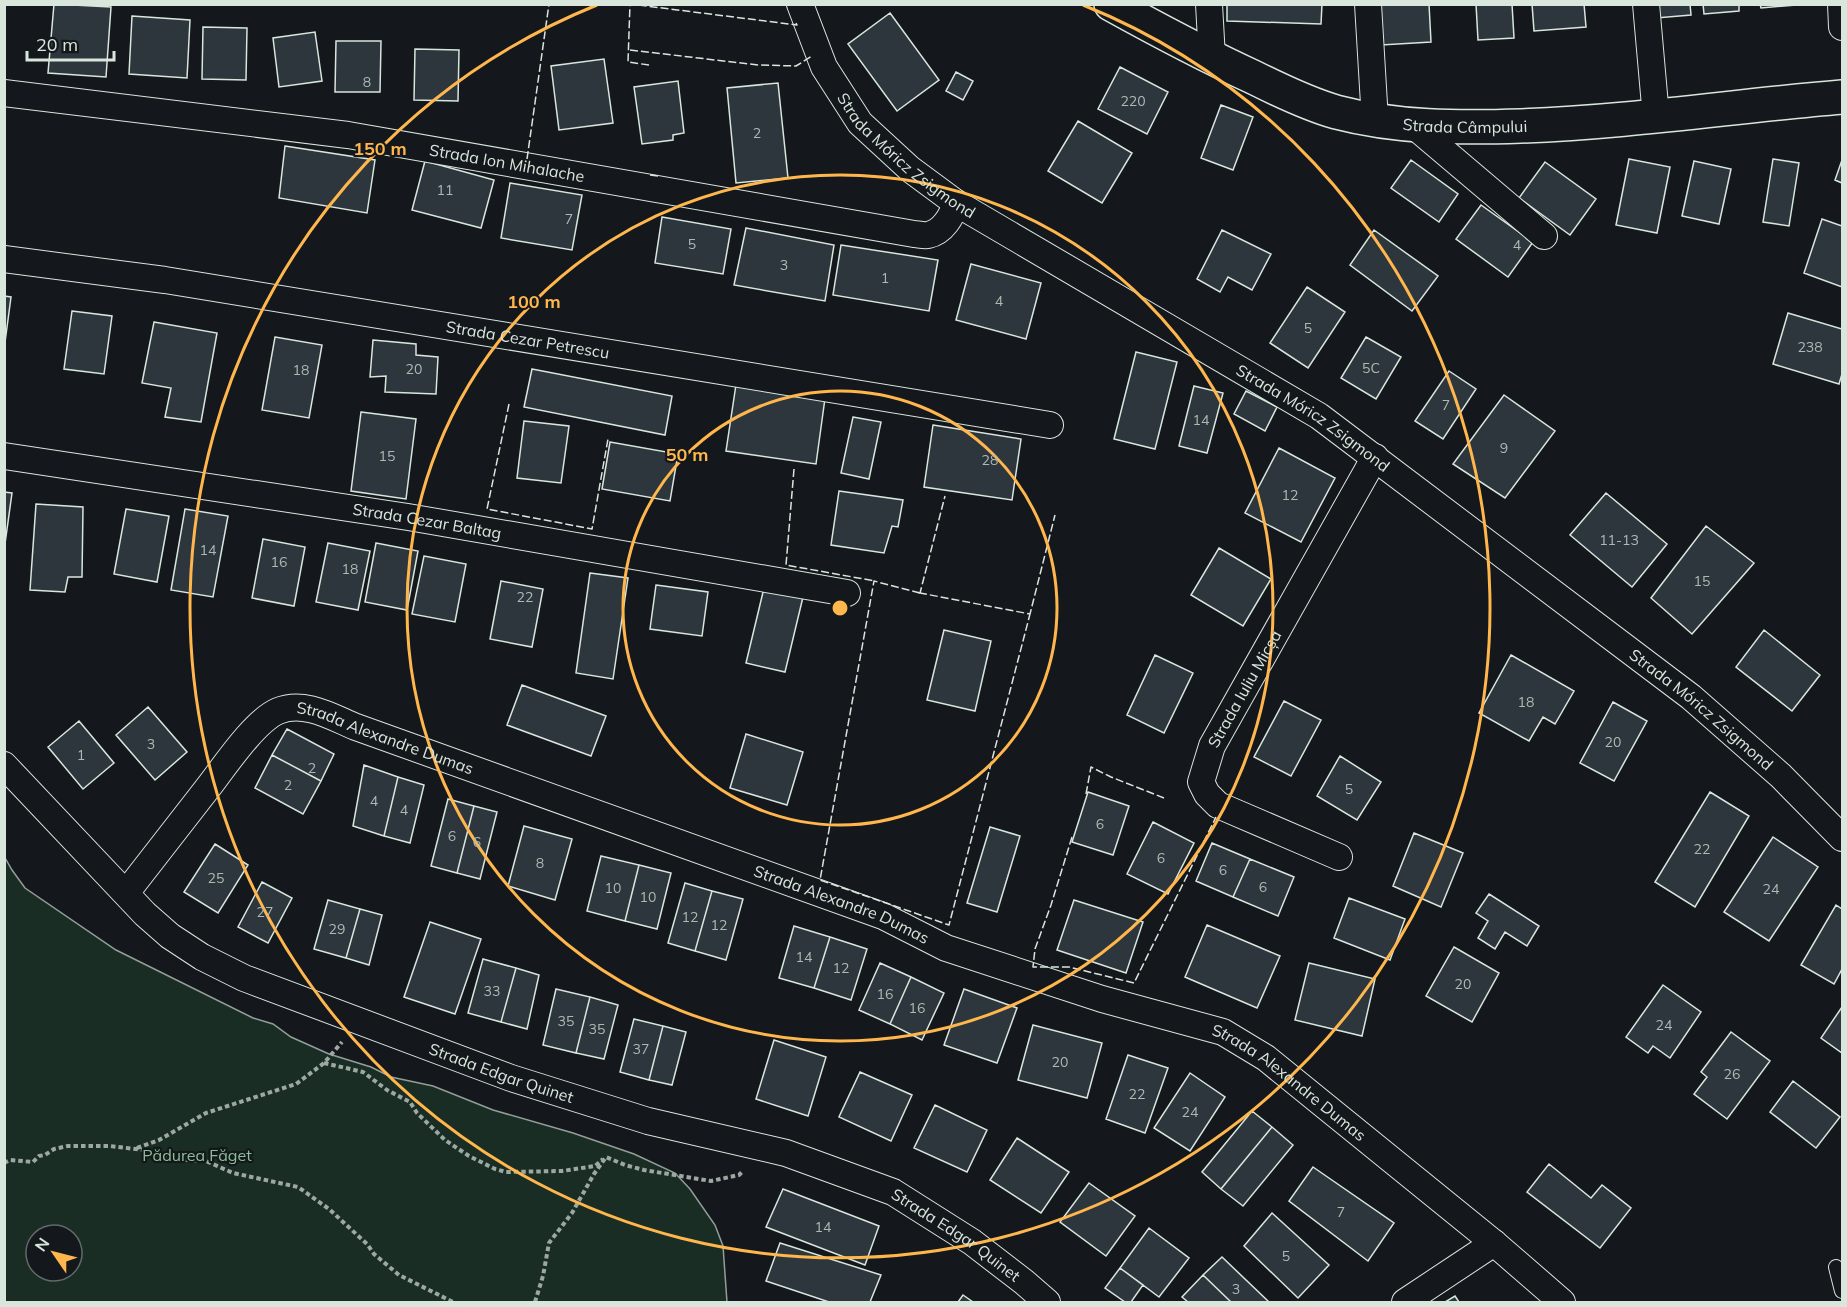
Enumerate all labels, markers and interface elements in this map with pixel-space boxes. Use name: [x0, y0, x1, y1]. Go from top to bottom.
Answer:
scale bar: [27, 24, 114, 62]
text: 20 m: [36, 33, 78, 56]
house number: 8: [363, 73, 371, 91]
street label: Strada Móricz Zsigmond: [833, 89, 979, 222]
house number: 220: [1120, 92, 1146, 110]
street label: Strada Câmpului: [1402, 114, 1528, 137]
house number: 2: [753, 124, 761, 142]
text: 150 m: [353, 137, 407, 160]
street label: Strada Ion Mihalache: [428, 139, 586, 186]
house number: 11: [437, 181, 453, 199]
house number: 7: [565, 210, 573, 228]
house number: 5: [688, 235, 696, 253]
house number: 4: [1513, 236, 1522, 254]
house number: 3: [780, 256, 788, 274]
house number: 1: [881, 269, 889, 287]
text: 100 m: [507, 290, 561, 313]
house number: 4: [995, 292, 1004, 310]
street label: Strada Cezar Petrescu: [445, 316, 611, 363]
house number: 5: [1304, 319, 1312, 337]
house number: 238: [1797, 338, 1823, 356]
house number: 5C: [1362, 359, 1380, 377]
house number: 20: [406, 360, 422, 378]
street label: Strada Móricz Zsigmond: [1233, 360, 1394, 476]
house number: 18: [293, 361, 309, 379]
house number: 7: [1442, 396, 1450, 414]
house number: 14: [1193, 411, 1210, 429]
house number: 9: [1500, 439, 1508, 457]
text: 50 m: [666, 443, 708, 466]
house number: 15: [379, 447, 395, 465]
house number: 28: [982, 451, 998, 469]
house number: 12: [1282, 486, 1298, 504]
street label: Strada Cezar Baltag: [351, 499, 503, 543]
house number: 11-13: [1599, 531, 1639, 549]
house number: 14: [200, 541, 217, 559]
house number: 16: [271, 553, 287, 571]
house number: 18: [342, 560, 358, 578]
house number: 15: [1694, 572, 1710, 590]
house number: 22: [517, 588, 533, 606]
centre of rings: [830, 598, 850, 618]
street label: Strada Iuliu Micșa: [1203, 626, 1285, 751]
street label: Strada Móricz Zsigmond: [1626, 644, 1777, 774]
house number: 18: [1518, 693, 1534, 711]
street label: Strada Alexandre Dumas: [296, 697, 477, 778]
house number: 20: [1605, 733, 1621, 751]
house number: 3: [147, 735, 155, 753]
house number: 1: [77, 746, 85, 764]
house number: 2: [308, 759, 316, 777]
house number: 2: [284, 776, 292, 794]
house number: 5: [1345, 780, 1353, 798]
house number: 4: [370, 792, 379, 810]
house number: 4: [400, 801, 409, 819]
house number: 6: [1096, 815, 1104, 833]
house number: 6: [448, 827, 456, 845]
house number: 6: [473, 833, 481, 851]
house number: 22: [1694, 840, 1710, 858]
house number: 6: [1157, 849, 1165, 867]
house number: 8: [536, 854, 544, 872]
street label: Strada Alexandre Dumas: [751, 861, 933, 948]
house number: 6: [1219, 861, 1227, 879]
house number: 25: [208, 869, 224, 887]
house number: 6: [1259, 878, 1267, 896]
house number: 10: [605, 879, 621, 897]
house number: 24: [1763, 880, 1780, 898]
house number: 10: [640, 888, 656, 906]
house number: 27: [257, 903, 273, 921]
house number: 12: [682, 908, 698, 926]
house number: 12: [711, 916, 727, 934]
house number: 29: [329, 920, 345, 938]
house number: 14: [796, 948, 813, 966]
house number: 12: [833, 959, 849, 977]
house number: 20: [1455, 975, 1471, 993]
house number: 33: [484, 982, 500, 1000]
house number: 16: [877, 985, 893, 1003]
house number: 16: [909, 999, 925, 1017]
house number: 35: [558, 1012, 574, 1030]
house number: 24: [1656, 1016, 1673, 1034]
house number: 35: [589, 1020, 605, 1038]
street label: Strada Alexandre Dumas: [1210, 1020, 1370, 1145]
street label: Strada Edgar Quinet: [426, 1038, 576, 1107]
house number: 37: [633, 1040, 649, 1058]
house number: 20: [1052, 1053, 1068, 1071]
house number: 26: [1724, 1065, 1740, 1083]
house number: 22: [1129, 1085, 1145, 1103]
house number: 24: [1182, 1103, 1199, 1121]
park label: Pădurea Făget: [142, 1145, 252, 1165]
street label: Strada Edgar Quinet: [888, 1184, 1025, 1286]
house number: 7: [1337, 1203, 1345, 1221]
house number: 14: [815, 1218, 832, 1236]
north arrow: [24, 1223, 84, 1283]
text: N: [30, 1234, 53, 1255]
house number: 5: [1282, 1247, 1290, 1265]
house number: 3: [1232, 1280, 1240, 1298]

